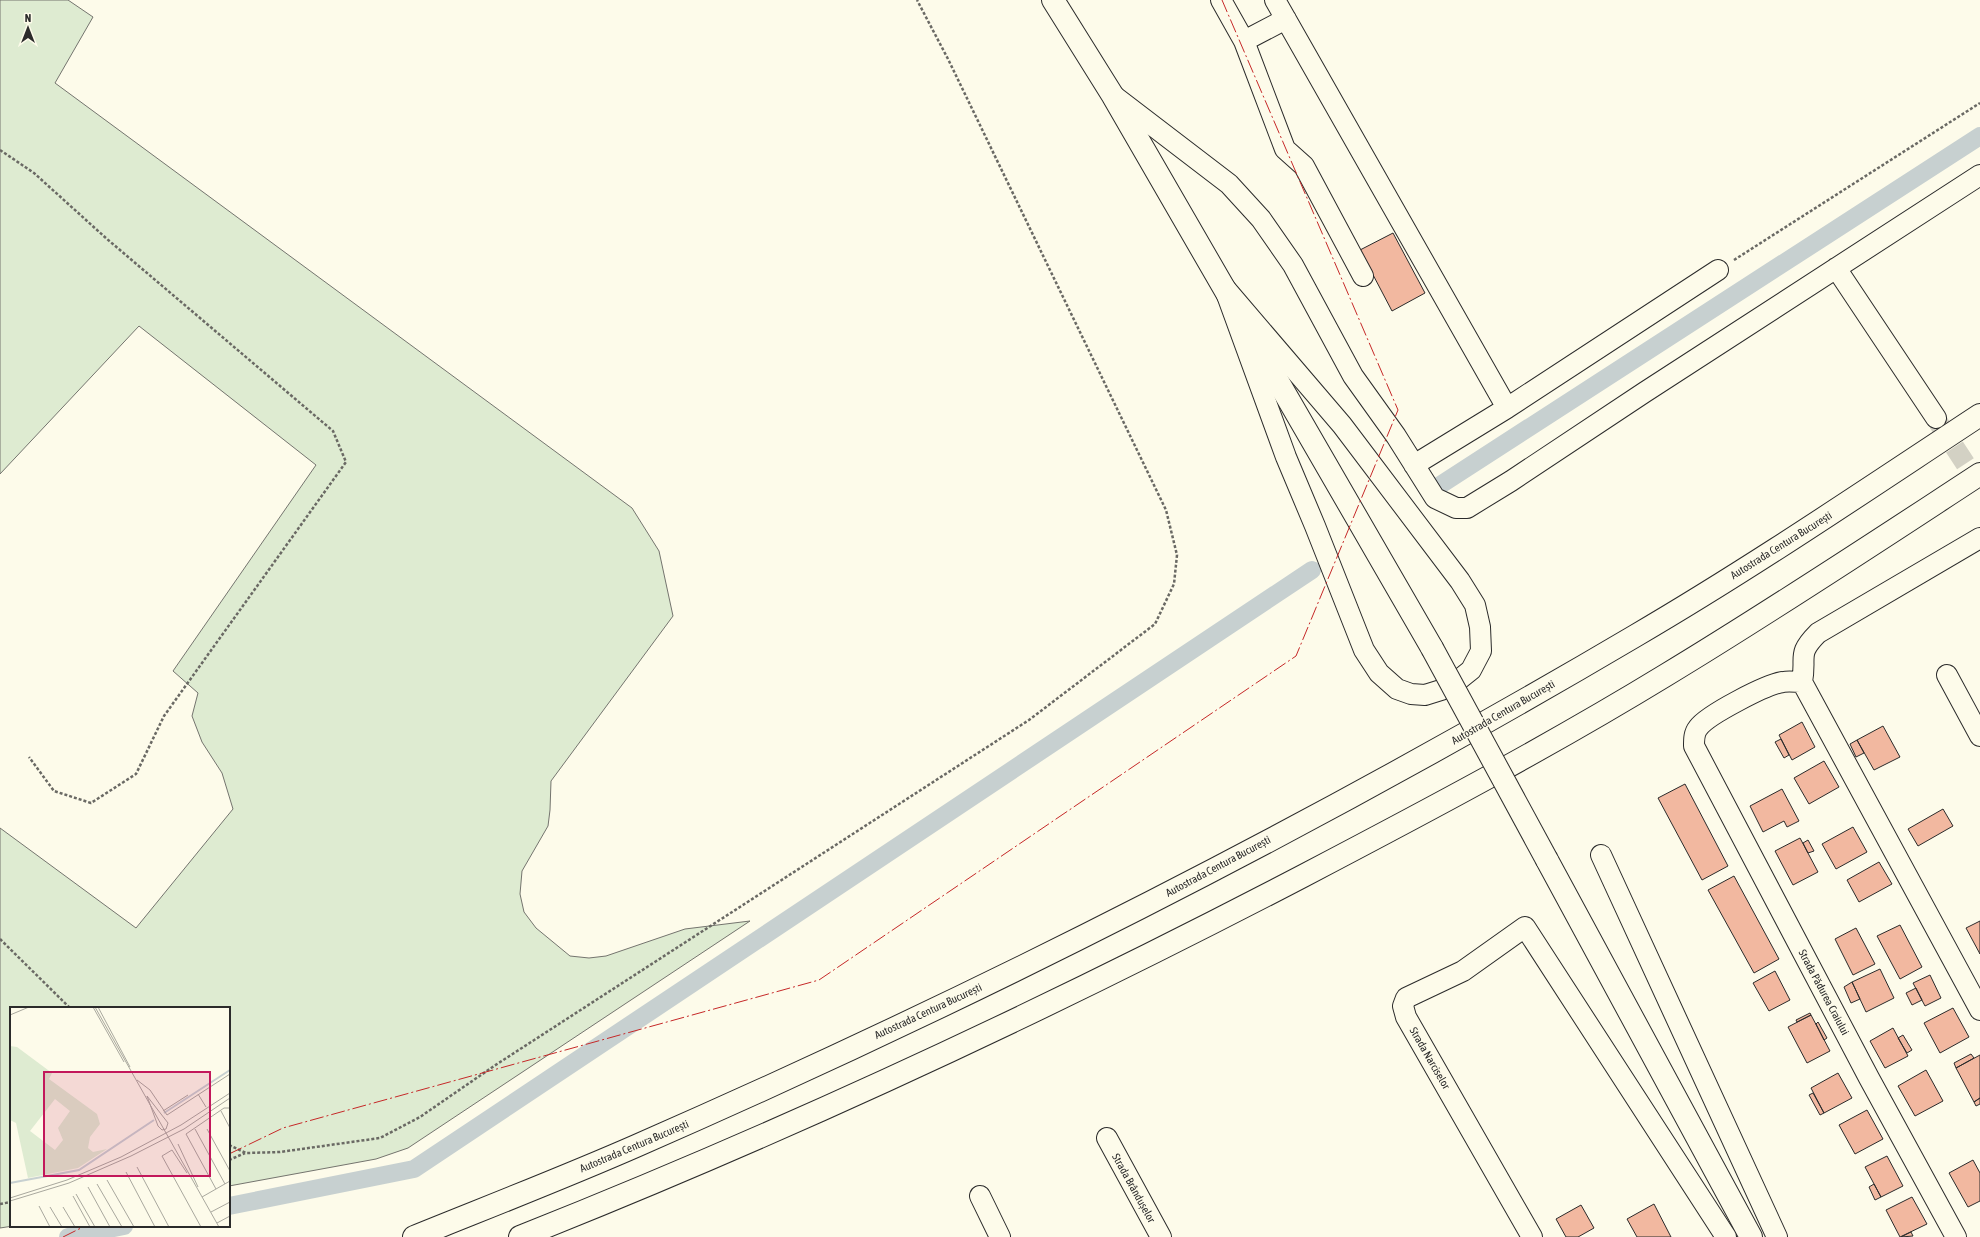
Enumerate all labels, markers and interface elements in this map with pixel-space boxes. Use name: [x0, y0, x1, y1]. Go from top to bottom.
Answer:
north arrow: [8, 8, 48, 48]
text: N: [25, 12, 31, 24]
street label: Autostrada Centura București: [1728, 509, 1834, 581]
street label: Autostrada Centura București: [1449, 678, 1557, 746]
street label: Autostrada Centura București: [1163, 833, 1273, 899]
street label: Strada Pădurea Craiului: [1796, 947, 1852, 1037]
street label: Autostrada Centura București: [872, 981, 984, 1041]
inset map: [10, 1007, 230, 1227]
street label: Strada Narciselor: [1407, 1025, 1453, 1092]
street label: Autostrada Centura București: [578, 1118, 690, 1174]
street label: Strada Brândușelor: [1110, 1151, 1158, 1225]

